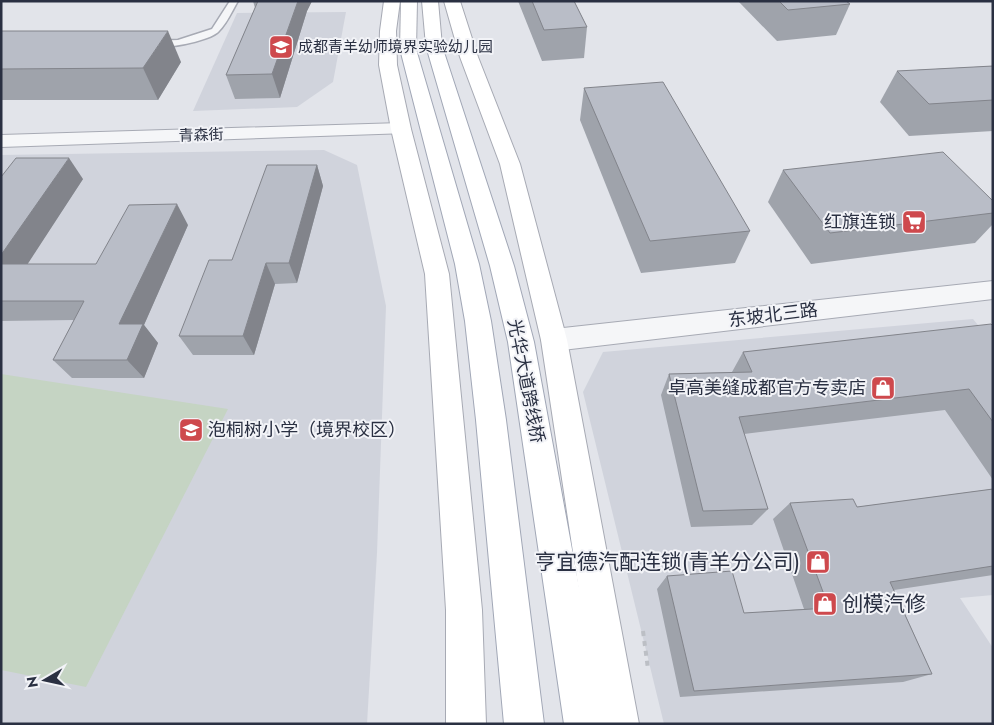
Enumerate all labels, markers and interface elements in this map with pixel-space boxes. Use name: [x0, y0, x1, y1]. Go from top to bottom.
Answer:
school or university icon: 成都青羊幼师境界实验幼儿园: [268, 34, 294, 60]
place label: 成都青羊幼师境界实验幼儿园: [298, 36, 493, 58]
street label: 青森街: [178, 123, 224, 147]
place label: 红旗连锁: [824, 209, 896, 235]
supermarket icon: 红旗连锁: [901, 209, 927, 235]
street label: 东坡北三路: [727, 297, 819, 333]
street label: 光华大道跨线桥: [501, 317, 551, 445]
place label: 卓高美缝成都官方专卖店: [668, 375, 866, 401]
shop icon: 卓高美缝成都官方专卖店: [870, 375, 896, 401]
school or university icon: 泡桐树小学（境界校区）: [178, 417, 204, 443]
place label: 泡桐树小学（境界校区）: [208, 417, 406, 443]
place label: 亨宜德汽配连锁(青羊分公司): [535, 547, 800, 577]
shop icon: 亨宜德汽配连锁(青羊分公司): [805, 549, 831, 575]
place label: 创模汽修: [842, 589, 926, 619]
shop icon: 创模汽修: [812, 591, 838, 617]
north arrow: [20, 655, 70, 705]
text: N: [21, 675, 43, 689]

